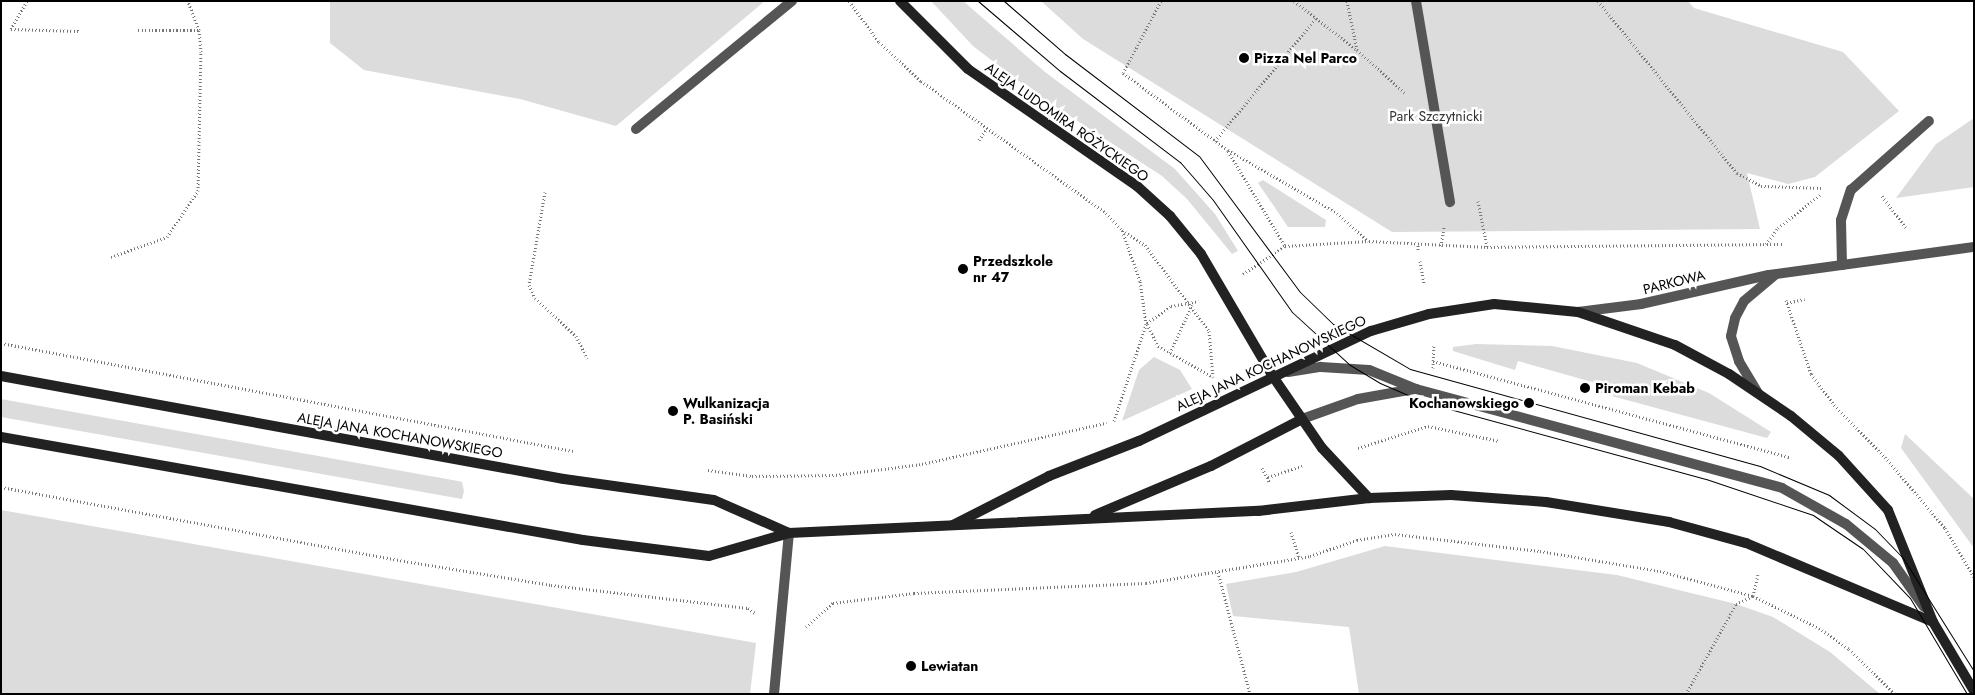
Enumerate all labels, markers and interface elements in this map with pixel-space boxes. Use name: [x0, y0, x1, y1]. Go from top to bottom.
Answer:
place label: Pizza Nel Parco: [1254, 50, 1357, 66]
marker: Pizza Nel Parco: [1238, 52, 1250, 64]
street label: ALEJA LUDOMIRA RÓŻYCKIEGO: [982, 59, 1152, 185]
park label: Park Szczytnicki: [1389, 108, 1483, 124]
place label: Przedszkole nr 47: [973, 253, 1053, 286]
marker: Przedszkole nr 47: [957, 263, 969, 275]
street label: PARKOWA: [1641, 266, 1707, 298]
street label: ALEJA JANA KOCHANOWSKIEGO: [1173, 311, 1369, 415]
place label: Piroman Kebab: [1595, 380, 1695, 396]
marker: Piroman Kebab: [1579, 382, 1591, 394]
place label: Wulkanizacja P. Basiński: [683, 395, 769, 428]
place label: Kochanowskiego: [1409, 395, 1519, 411]
marker: Kochanowskiego: [1523, 397, 1535, 409]
marker: Wulkanizacja P. Basiński: [667, 405, 679, 417]
street label: ALEJA JANA KOCHANOWSKIEGO: [296, 409, 504, 461]
place label: Lewiatan: [921, 658, 978, 674]
marker: Lewiatan: [905, 660, 917, 672]

